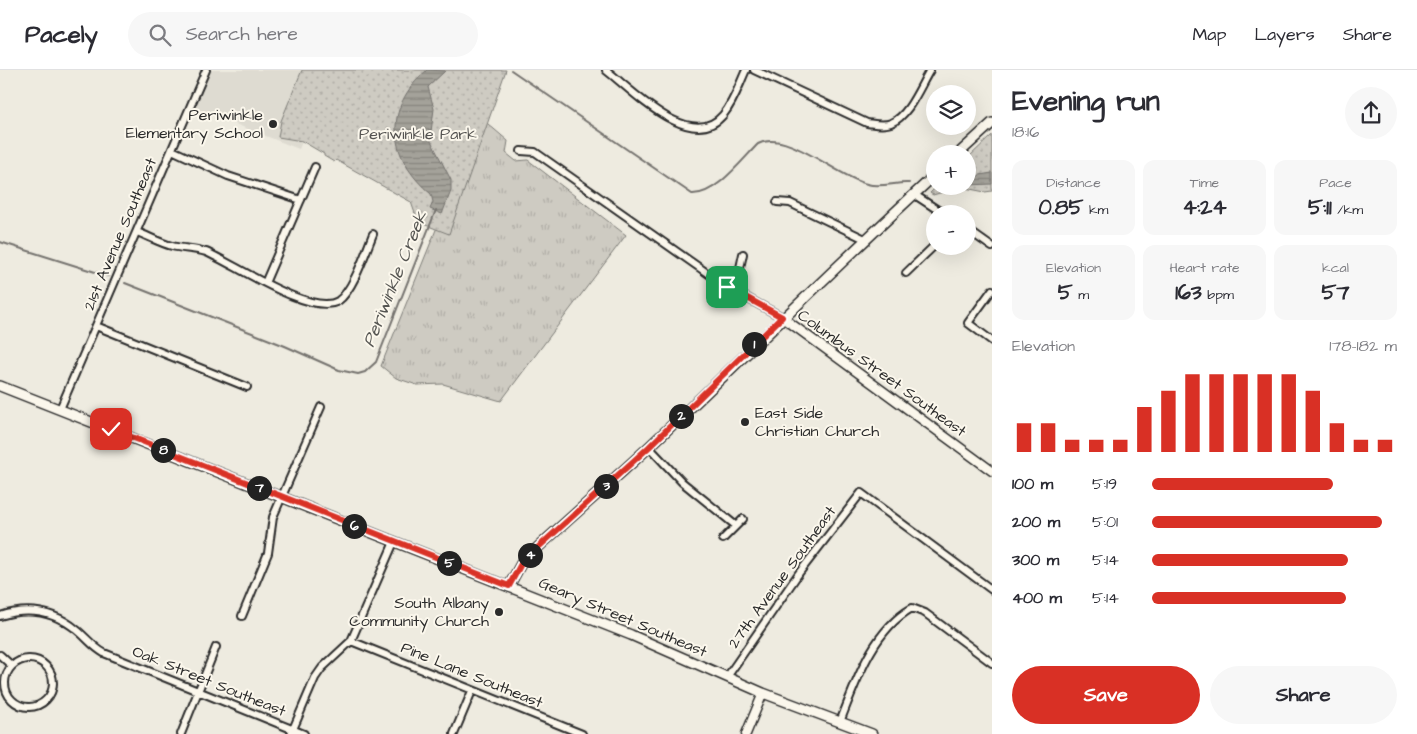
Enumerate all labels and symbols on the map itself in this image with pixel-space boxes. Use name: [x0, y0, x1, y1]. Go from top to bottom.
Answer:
place label: Periwinkle Elementary School: [126, 104, 263, 145]
marker: Periwinkle Elementary School: [267, 118, 279, 130]
park label: Periwinkle Park: [359, 123, 477, 145]
street label: 21st Avenue Southeast: [78, 154, 162, 314]
water label: Periwinkle Creek: [356, 207, 434, 351]
pin: [706, 266, 748, 308]
street label: Columbus Street Southeast: [793, 304, 971, 442]
pin: 1: [742, 332, 766, 356]
place label: East Side Christian Church: [755, 402, 879, 442]
pin: 2: [668, 404, 694, 428]
pin: [90, 408, 132, 450]
marker: East Side Christian Church: [739, 416, 751, 428]
pin: 8: [150, 438, 176, 462]
pin: 3: [594, 474, 618, 498]
pin: 7: [246, 476, 272, 500]
street label: 27th Avenue Southeast: [723, 501, 842, 653]
pin: 6: [342, 514, 366, 538]
pin: 4: [518, 542, 542, 568]
pin: 5: [436, 550, 462, 576]
street label: Geary Street Southeast: [535, 572, 711, 664]
place label: South Albany Community Church: [349, 592, 489, 633]
marker: South Albany Community Church: [493, 606, 505, 618]
street label: Pine Lane Southeast: [398, 637, 547, 714]
street label: Oak Street Southeast: [129, 640, 290, 722]

